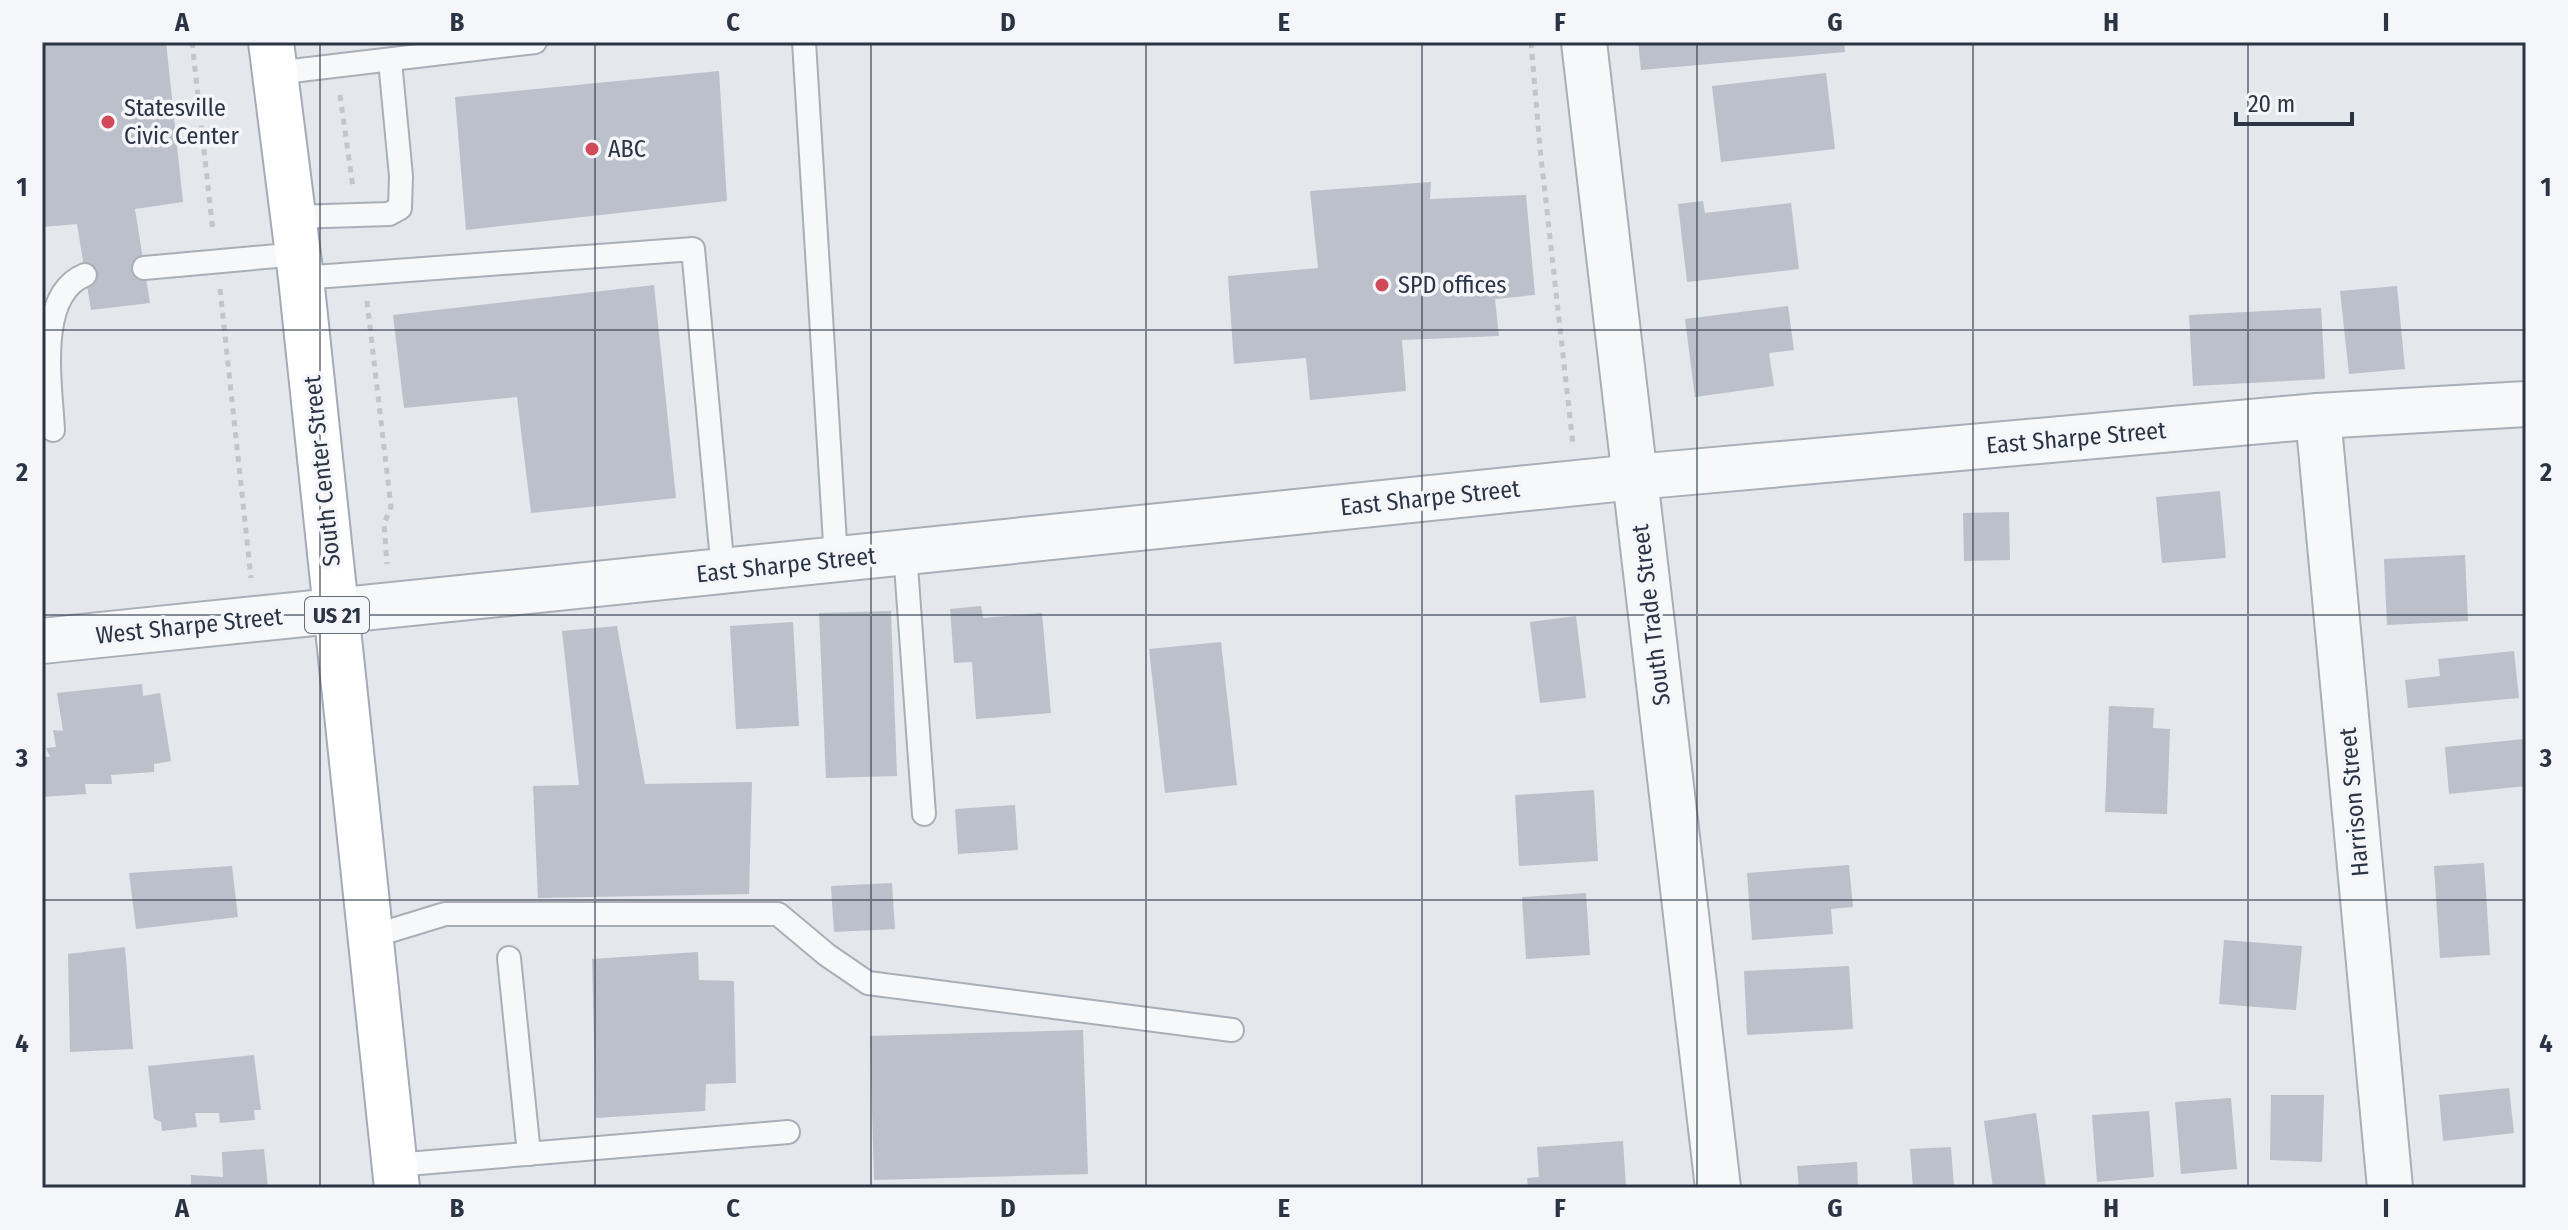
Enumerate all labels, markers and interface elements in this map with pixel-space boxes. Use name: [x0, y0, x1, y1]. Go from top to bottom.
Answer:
text: A: [174, 7, 190, 38]
text: B: [450, 7, 465, 38]
text: C: [726, 7, 740, 38]
text: D: [1000, 7, 1016, 38]
text: E: [1278, 7, 1290, 38]
text: F: [1554, 7, 1566, 38]
text: G: [1827, 7, 1843, 38]
text: H: [2103, 7, 2119, 38]
text: I: [2383, 7, 2390, 38]
scale bar: [2236, 76, 2352, 126]
text: 20 m: [2248, 90, 2295, 118]
place label: Statesville Civic Center: [124, 94, 239, 150]
marker: Statesville Civic Center: [99, 113, 117, 131]
place label: ABC: [608, 135, 646, 163]
marker: ABC: [583, 140, 601, 158]
text: 1: [17, 172, 28, 203]
text: 1: [2541, 172, 2552, 203]
place label: SPD offices: [1398, 271, 1506, 299]
marker: SPD offices: [1373, 276, 1391, 294]
street label: South Center Street: [298, 374, 346, 568]
street label: East Sharpe Street: [1985, 416, 2167, 460]
text: 2: [15, 457, 28, 488]
text: 2: [2539, 457, 2552, 488]
street label: East Sharpe Street: [1339, 475, 1521, 521]
street label: South Trade Street: [1626, 523, 1676, 707]
street label: East Sharpe Street: [695, 542, 877, 588]
road number: US 21: [305, 597, 369, 633]
street label: West Sharpe Street: [94, 602, 284, 650]
street label: Harrison Street: [2334, 726, 2374, 878]
text: 3: [15, 743, 28, 774]
text: 3: [2539, 743, 2552, 774]
text: 4: [15, 1028, 29, 1059]
text: 4: [2539, 1028, 2553, 1059]
text: A: [174, 1193, 190, 1224]
text: B: [450, 1193, 465, 1224]
text: C: [726, 1193, 740, 1224]
text: D: [1000, 1193, 1016, 1224]
text: E: [1278, 1193, 1290, 1224]
text: F: [1554, 1193, 1566, 1224]
text: G: [1827, 1193, 1843, 1224]
text: H: [2103, 1193, 2119, 1224]
text: I: [2383, 1193, 2390, 1224]

